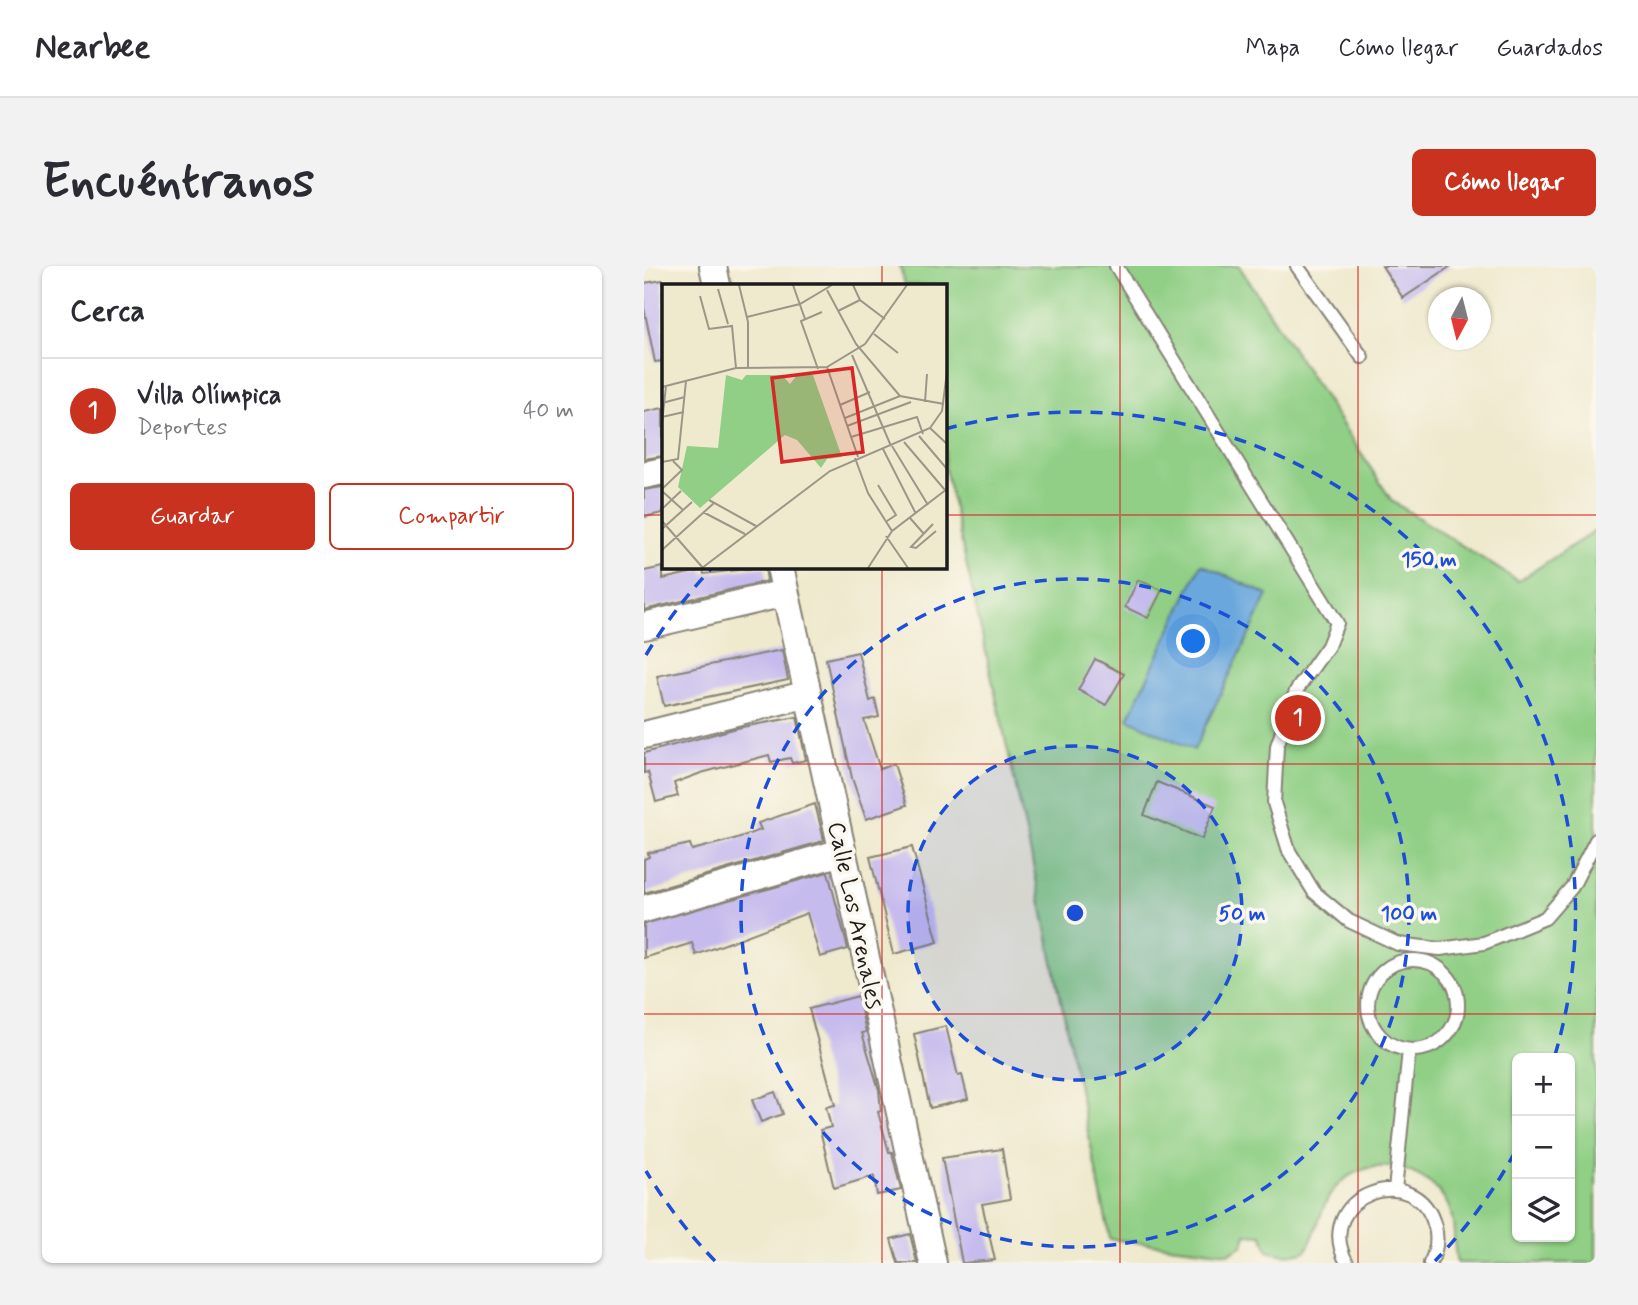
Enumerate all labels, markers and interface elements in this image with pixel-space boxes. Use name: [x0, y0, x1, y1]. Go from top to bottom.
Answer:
text: Nearbee: [35, 26, 150, 70]
text: Mapa: [1245, 33, 1300, 64]
text: Cómo llegar: [1338, 33, 1458, 64]
text: Guardados: [1496, 33, 1603, 64]
button: Cómo llegar: [1412, 149, 1596, 216]
text: Encuéntranos: [42, 150, 314, 215]
inset map: [662, 284, 947, 569]
north arrow: [1428, 287, 1491, 350]
text: Cerca: [70, 292, 145, 331]
text: Villa Olímpica: [137, 379, 281, 413]
text: 1: [88, 396, 98, 426]
text: 40 m: [523, 396, 574, 426]
text: Deportes: [137, 413, 227, 443]
button: Guardar: [70, 483, 315, 550]
button: Compartir: [329, 483, 574, 550]
text: 150 m: [1401, 546, 1457, 574]
your location: [1176, 624, 1210, 658]
pin: 1: [1275, 692, 1321, 744]
street label: Calle Los Arenales: [820, 819, 890, 1012]
text: 50 m: [1219, 900, 1266, 928]
text: 100 m: [1381, 900, 1437, 928]
centre of rings: [1063, 901, 1087, 925]
map controls: [1512, 1053, 1575, 1242]
button: +: [1512, 1053, 1575, 1116]
button: −: [1512, 1116, 1575, 1179]
button: layers: [1512, 1179, 1575, 1242]

